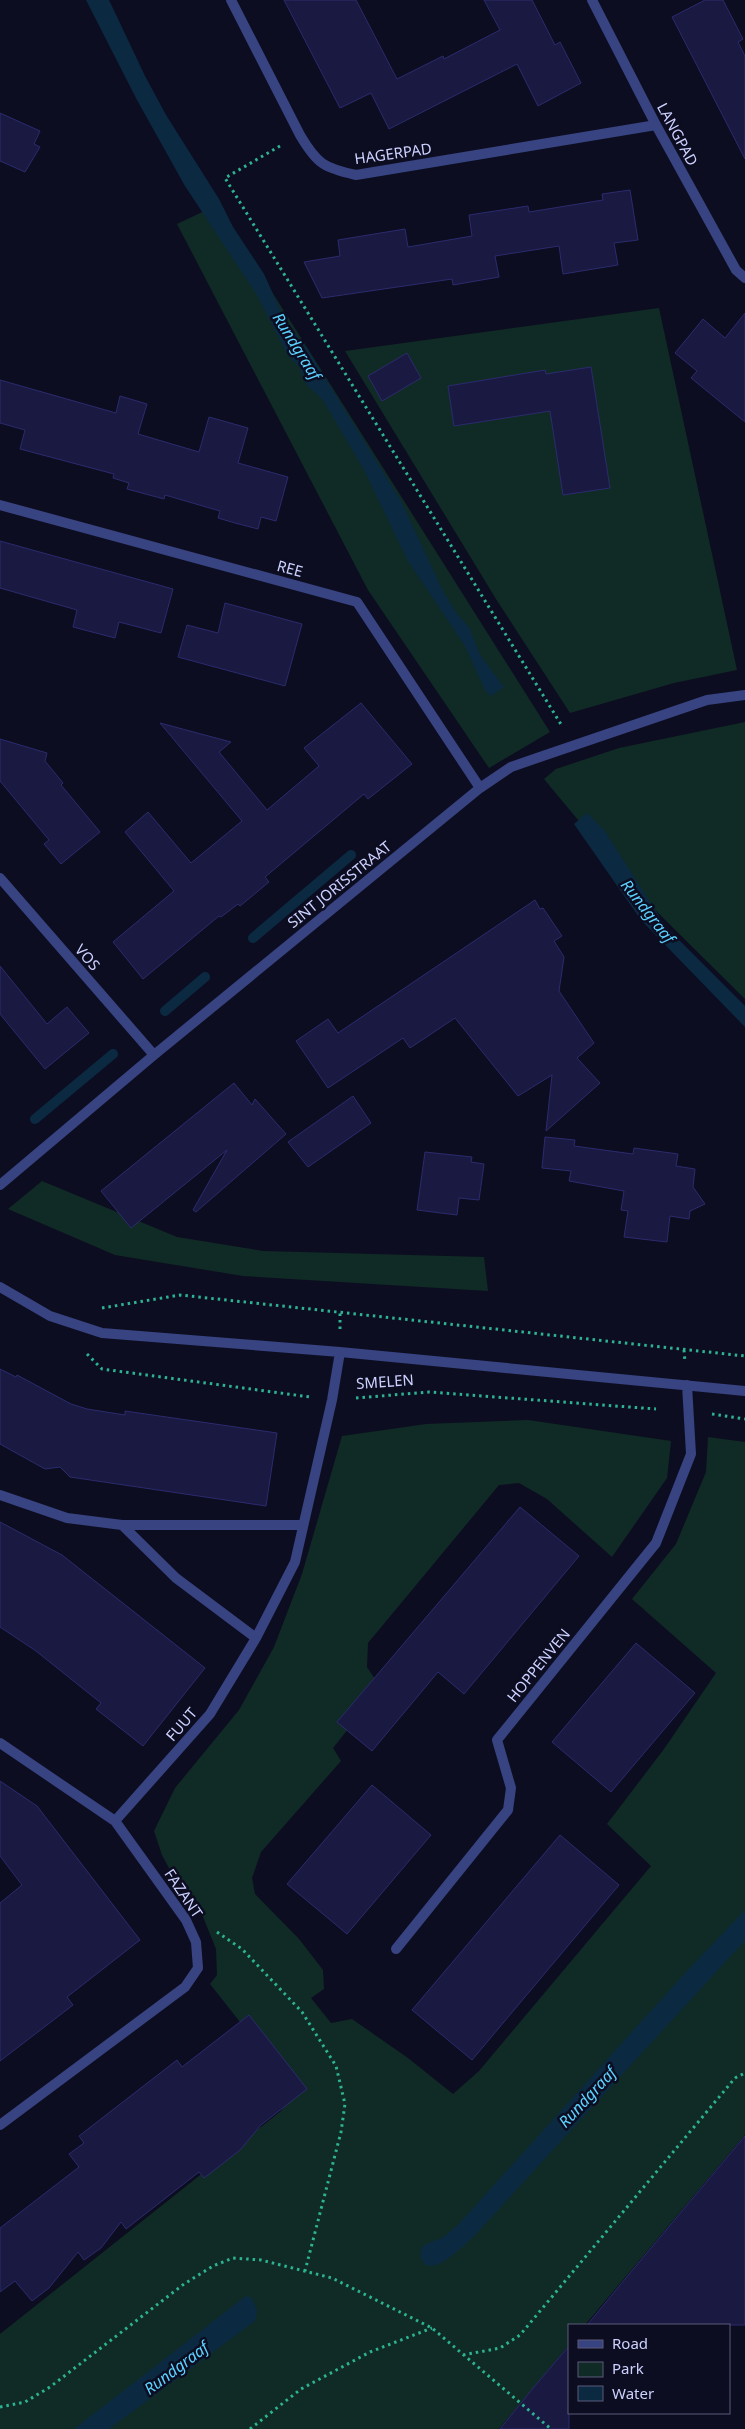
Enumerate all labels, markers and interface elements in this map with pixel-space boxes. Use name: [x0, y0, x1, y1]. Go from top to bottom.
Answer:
street label: LANGPAD: [653, 99, 703, 169]
street label: HAGERPAD: [353, 138, 433, 168]
water label: Rundgraaf: [268, 308, 328, 386]
street label: REE: [275, 555, 305, 581]
street label: SINT JORISSTRAAT: [283, 836, 395, 932]
water label: Rundgraaf: [616, 874, 682, 950]
street label: VOS: [71, 940, 105, 974]
street label: SMELEN: [355, 1369, 415, 1393]
street label: HOPPENVEN: [502, 1624, 574, 1706]
street label: FUUT: [161, 1703, 201, 1745]
street label: FAZANT: [160, 1865, 208, 1922]
water label: Rundgraaf: [553, 2060, 623, 2132]
legend: [568, 2324, 730, 2414]
text: Road: [612, 2333, 648, 2353]
water label: Rundgraaf: [139, 2335, 215, 2400]
text: Park: [612, 2358, 644, 2378]
text: Water: [612, 2383, 654, 2403]

